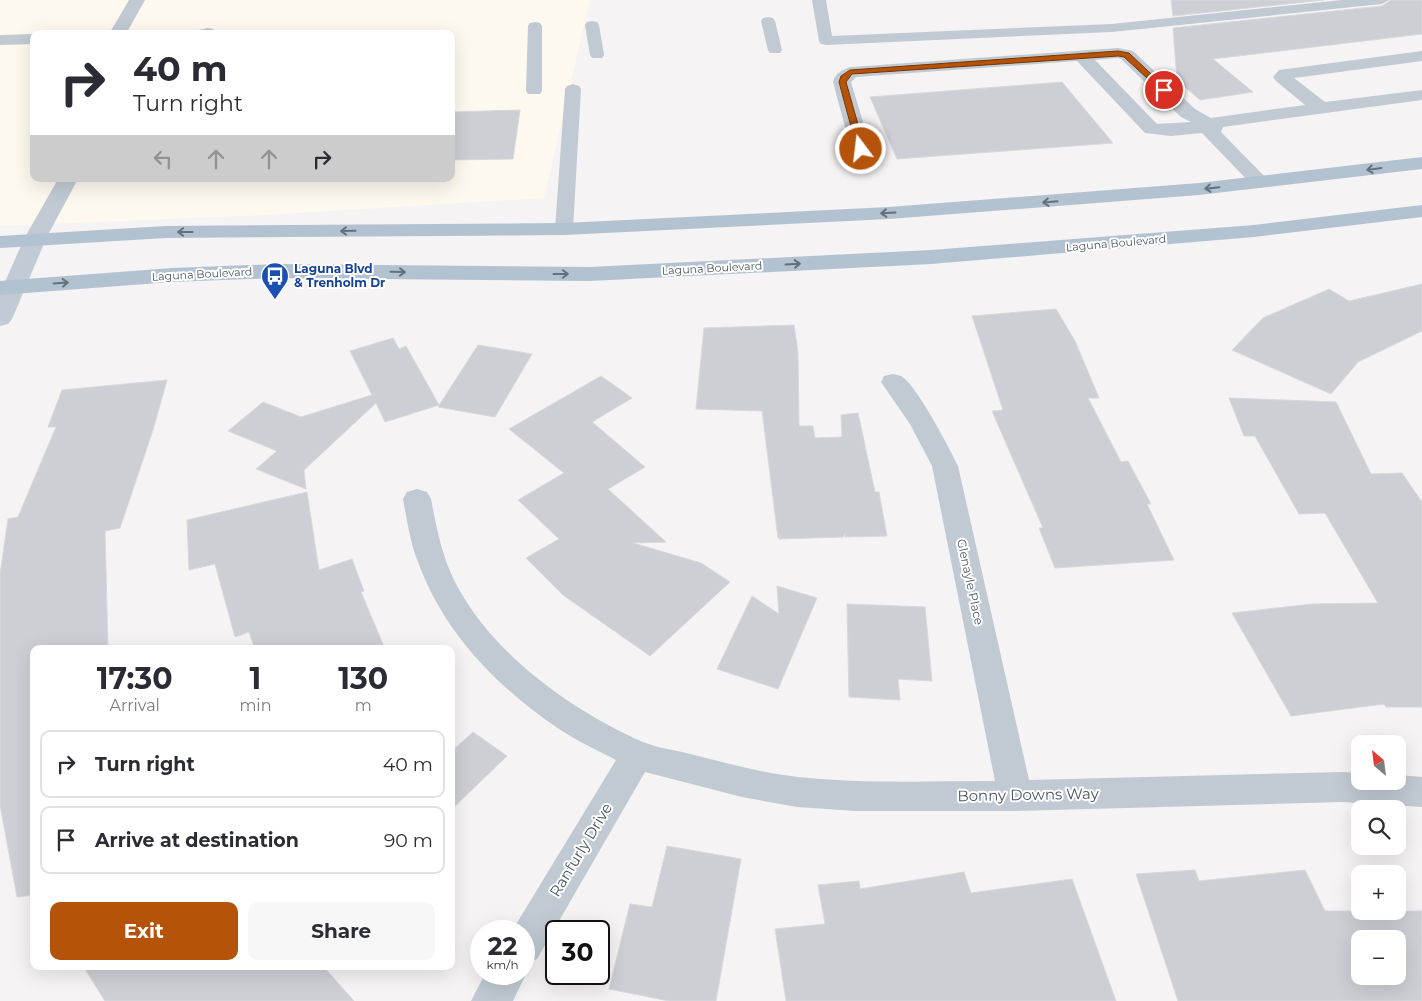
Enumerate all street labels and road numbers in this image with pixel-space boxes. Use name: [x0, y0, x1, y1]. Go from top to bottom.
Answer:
street label: Laguna Boulevard: [1065, 232, 1167, 254]
street label: Laguna Boulevard: [661, 258, 763, 278]
street label: Laguna Boulevard: [151, 264, 253, 284]
street label: Glenayle Place: [954, 537, 987, 626]
street label: Bonny Downs Way: [957, 784, 1100, 805]
street label: Ranfurly Drive: [545, 799, 616, 900]

